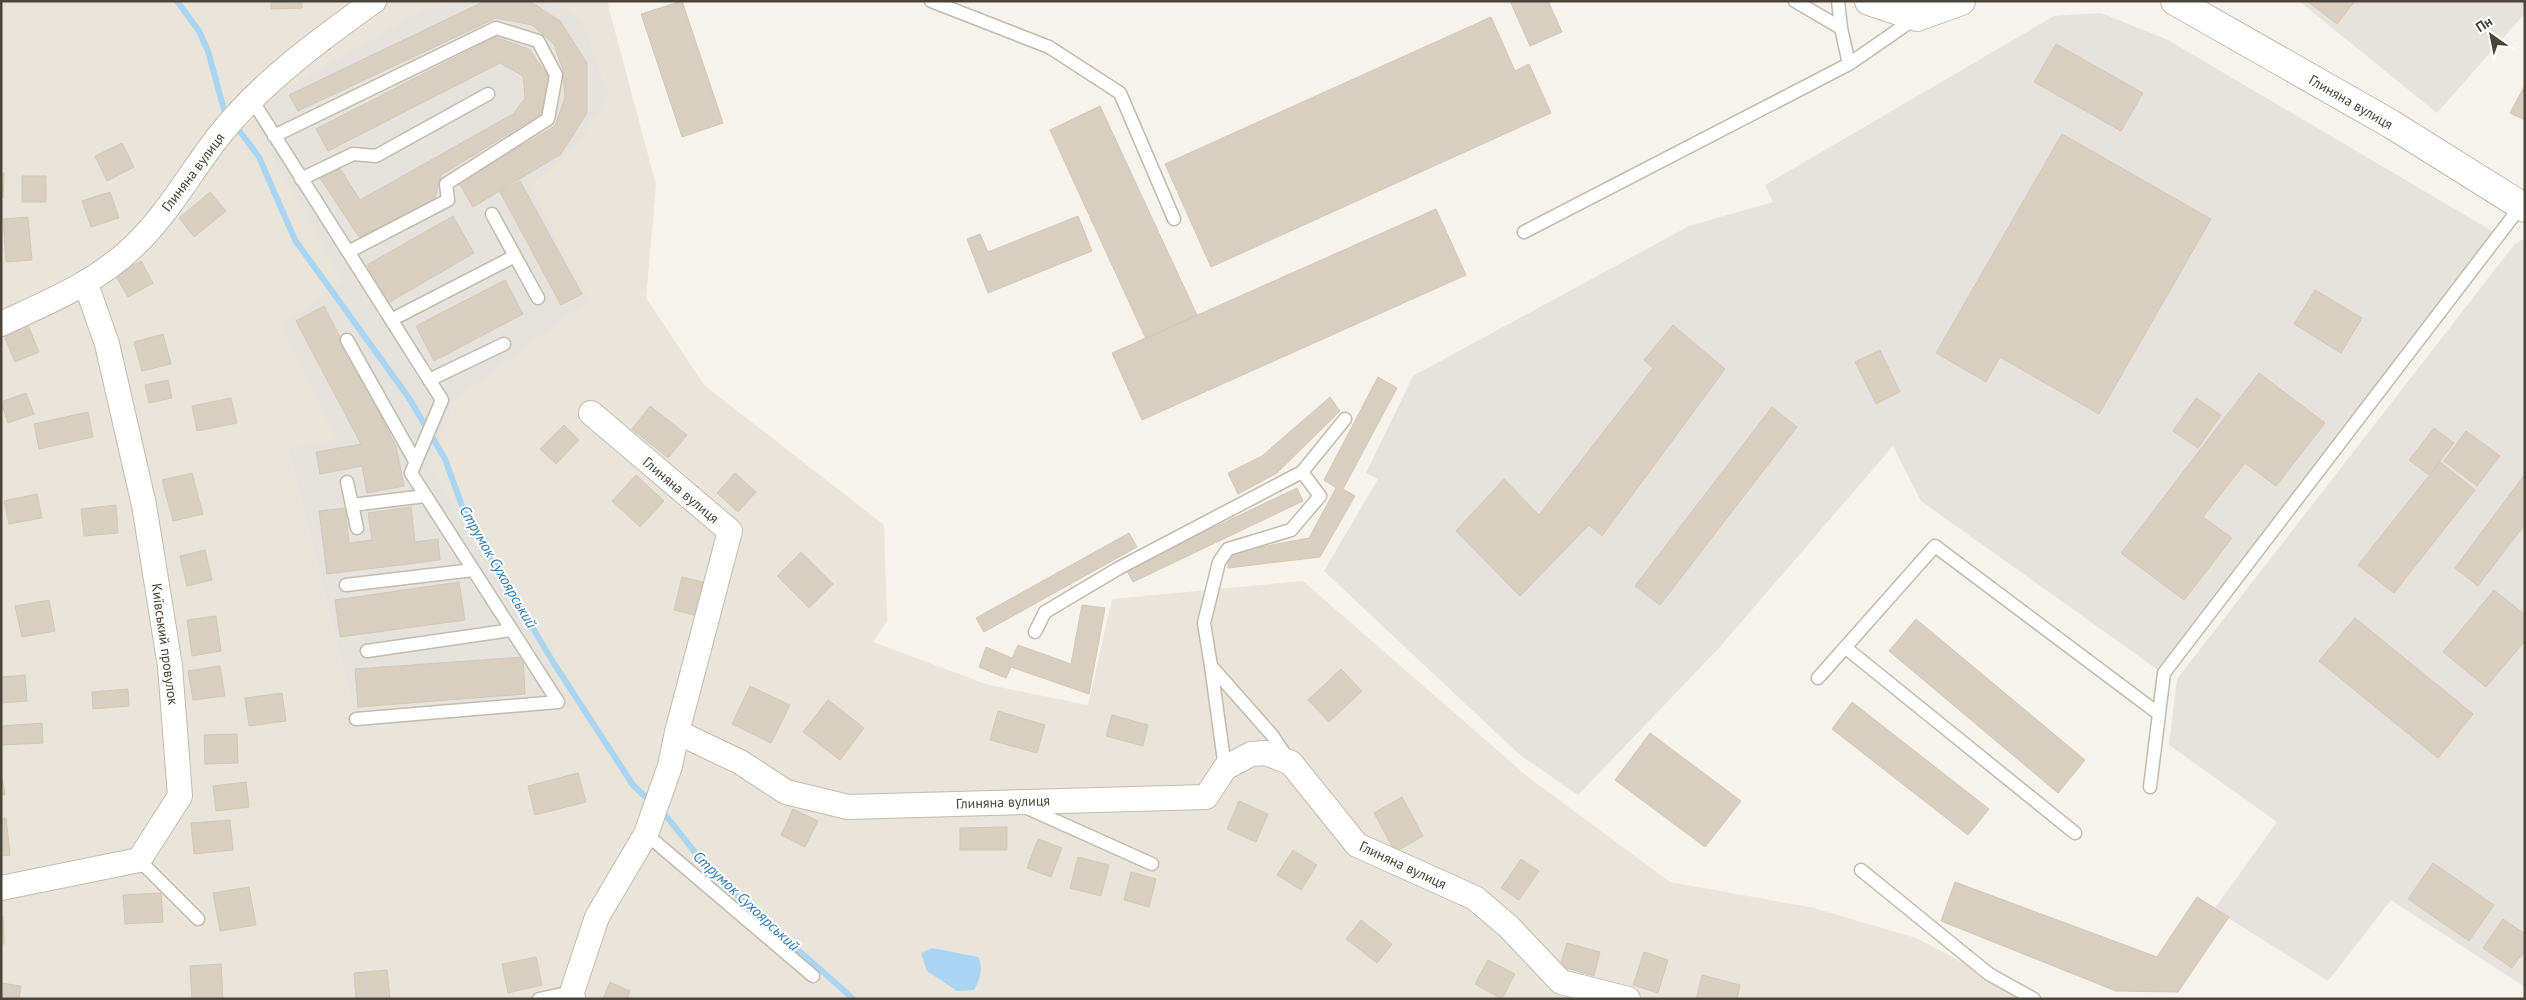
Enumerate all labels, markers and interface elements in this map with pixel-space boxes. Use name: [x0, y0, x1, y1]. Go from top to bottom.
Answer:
north arrow: [2466, 10, 2516, 60]
text: Пн: [2472, 12, 2496, 36]
street label: Глиняна вулиця: [2306, 71, 2396, 133]
street label: Глиняна вулиця: [157, 129, 229, 215]
street label: Глиняна вулиця: [639, 453, 723, 527]
water label: Струмок Сухоярський: [456, 502, 541, 632]
street label: Київський провулок: [148, 582, 182, 706]
street label: Глиняна вулиця: [956, 791, 1050, 813]
street label: Глиняна вулиця: [1357, 837, 1449, 893]
water label: Струмок Сухоярський: [689, 846, 804, 955]

